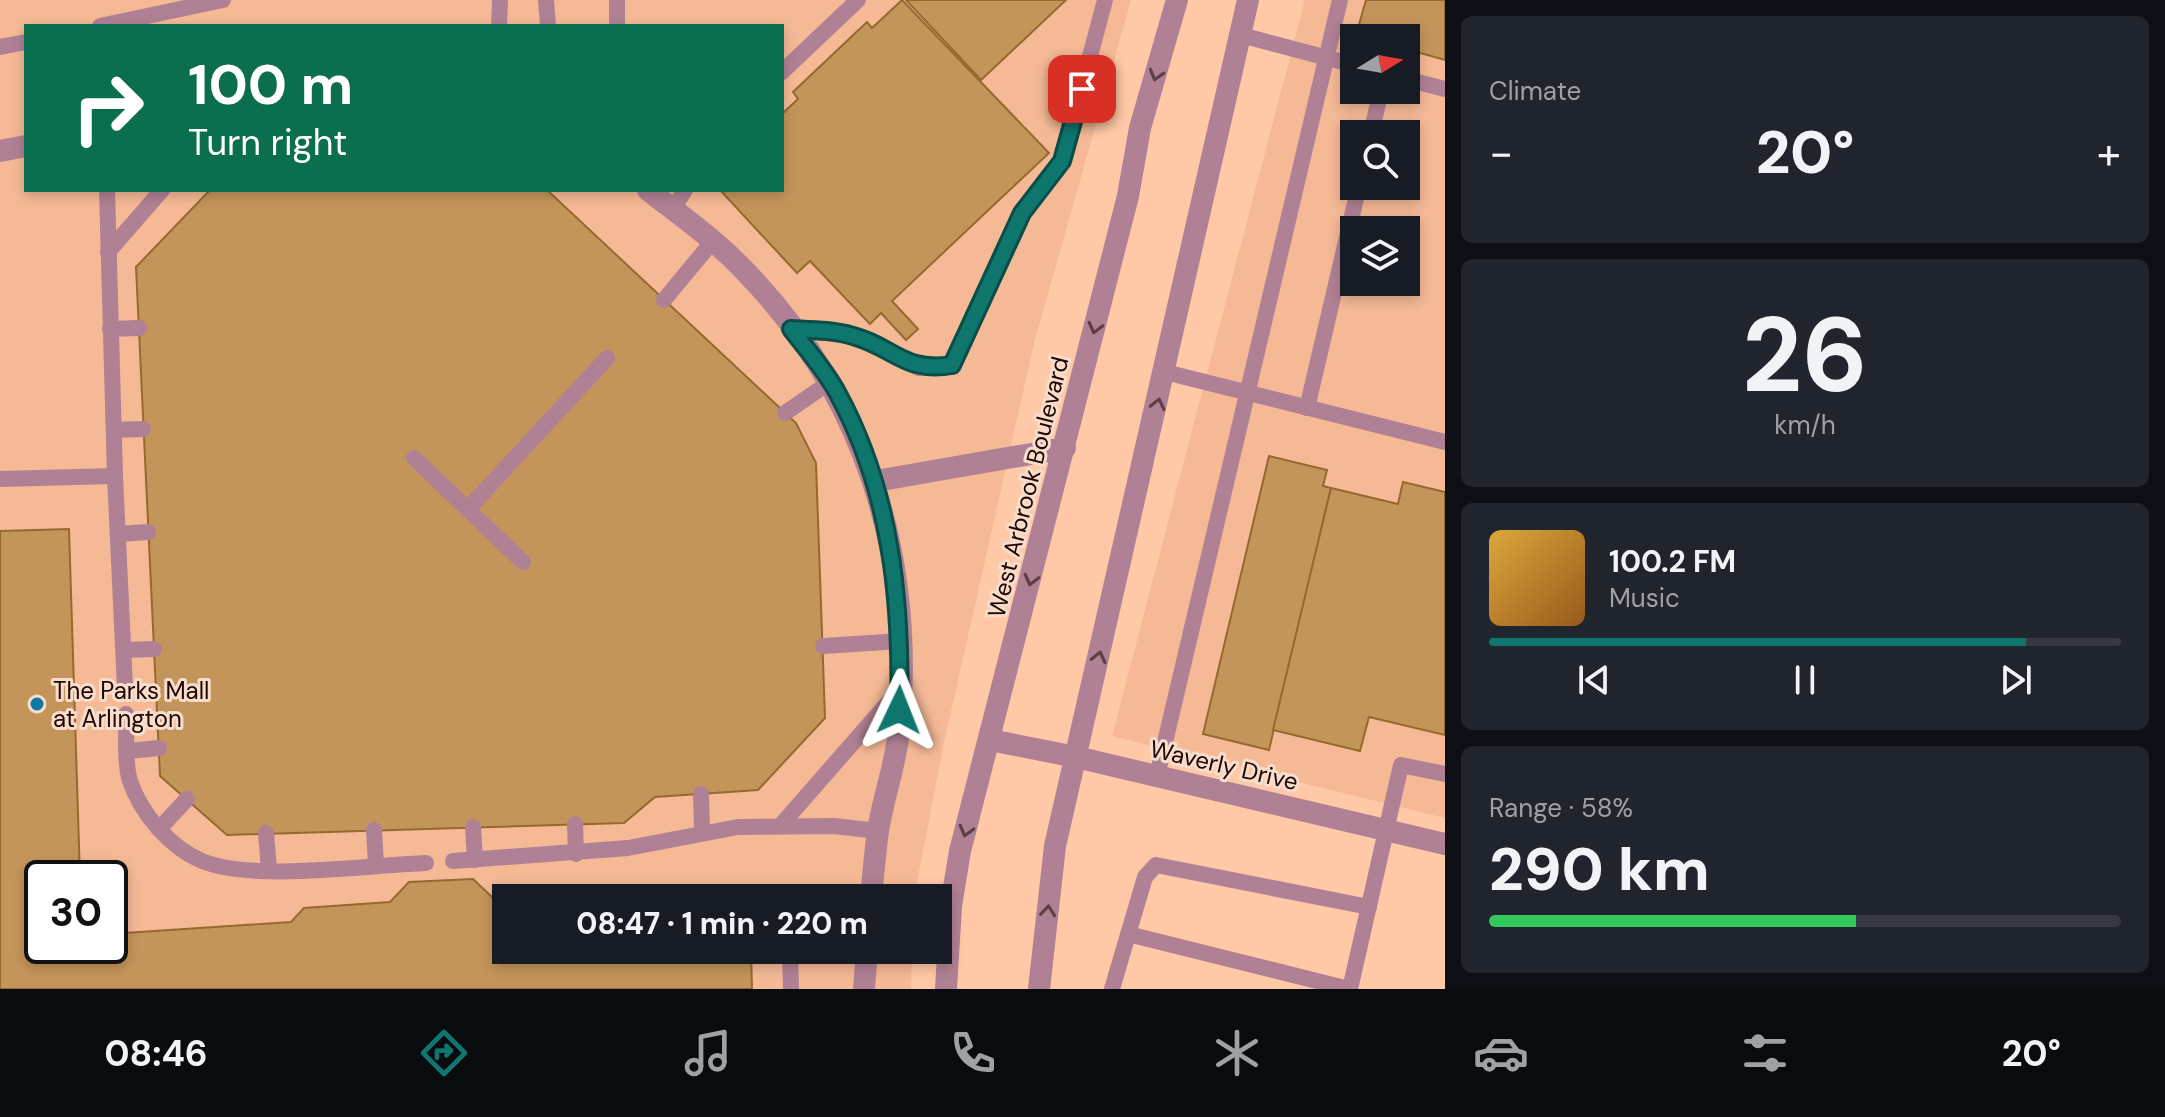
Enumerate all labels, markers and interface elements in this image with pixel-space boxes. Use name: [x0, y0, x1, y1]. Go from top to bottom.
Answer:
north arrow: [1340, 24, 1420, 104]
map controls: [1340, 24, 1420, 296]
text: 100 m: [188, 48, 353, 121]
pin: [1048, 55, 1116, 123]
icon: right: [56, 56, 160, 160]
icon: arrive: [1060, 67, 1104, 111]
one-way arrow: [1149, 67, 1165, 81]
text: Climate: [1489, 74, 1581, 108]
text: 20°: [1756, 113, 1854, 192]
text: Turn right: [188, 119, 347, 166]
button: search: [1340, 120, 1420, 200]
text: −: [1489, 124, 1513, 182]
text: +: [2097, 124, 2121, 182]
button: layers: [1340, 216, 1420, 296]
text: 26: [1742, 288, 1868, 423]
one-way arrow: [1087, 320, 1104, 334]
street label: West Arbrook Boulevard: [981, 353, 1075, 621]
one-way arrow: [1149, 397, 1166, 411]
text: km/h: [1774, 408, 1836, 442]
text: 100.2 FM: [1609, 542, 1736, 581]
one-way arrow: [1023, 572, 1040, 586]
text: Music: [1609, 581, 1680, 615]
one-way arrow: [1090, 651, 1107, 664]
icon: previous: [1572, 658, 1616, 702]
icon: pause: [1783, 658, 1827, 702]
icon: next: [1994, 658, 2038, 702]
position arrow: [857, 668, 941, 752]
place label: The Parks Mall at Arlington: [53, 675, 209, 734]
marker: The Parks Mall at Arlington: [28, 695, 46, 713]
street label: Waverly Drive: [1147, 733, 1301, 797]
text: Range · 58%: [1489, 791, 1633, 825]
one-way arrow: [958, 824, 975, 838]
text: 290 km: [1489, 830, 1710, 909]
speed limit sign: 30: [24, 860, 128, 964]
text: 08:47 · 1 min · 220 m: [576, 904, 868, 943]
one-way arrow: [1039, 905, 1056, 918]
icon: directions: [416, 1025, 472, 1081]
icon: music: [680, 1025, 736, 1081]
icon: phone: [945, 1025, 1001, 1081]
icon: climate: [1209, 1025, 1265, 1081]
icon: car: [1473, 1025, 1529, 1081]
icon: filters: [1737, 1025, 1793, 1081]
text: 08:46: [104, 1030, 208, 1077]
text: 20°: [2002, 1030, 2061, 1077]

